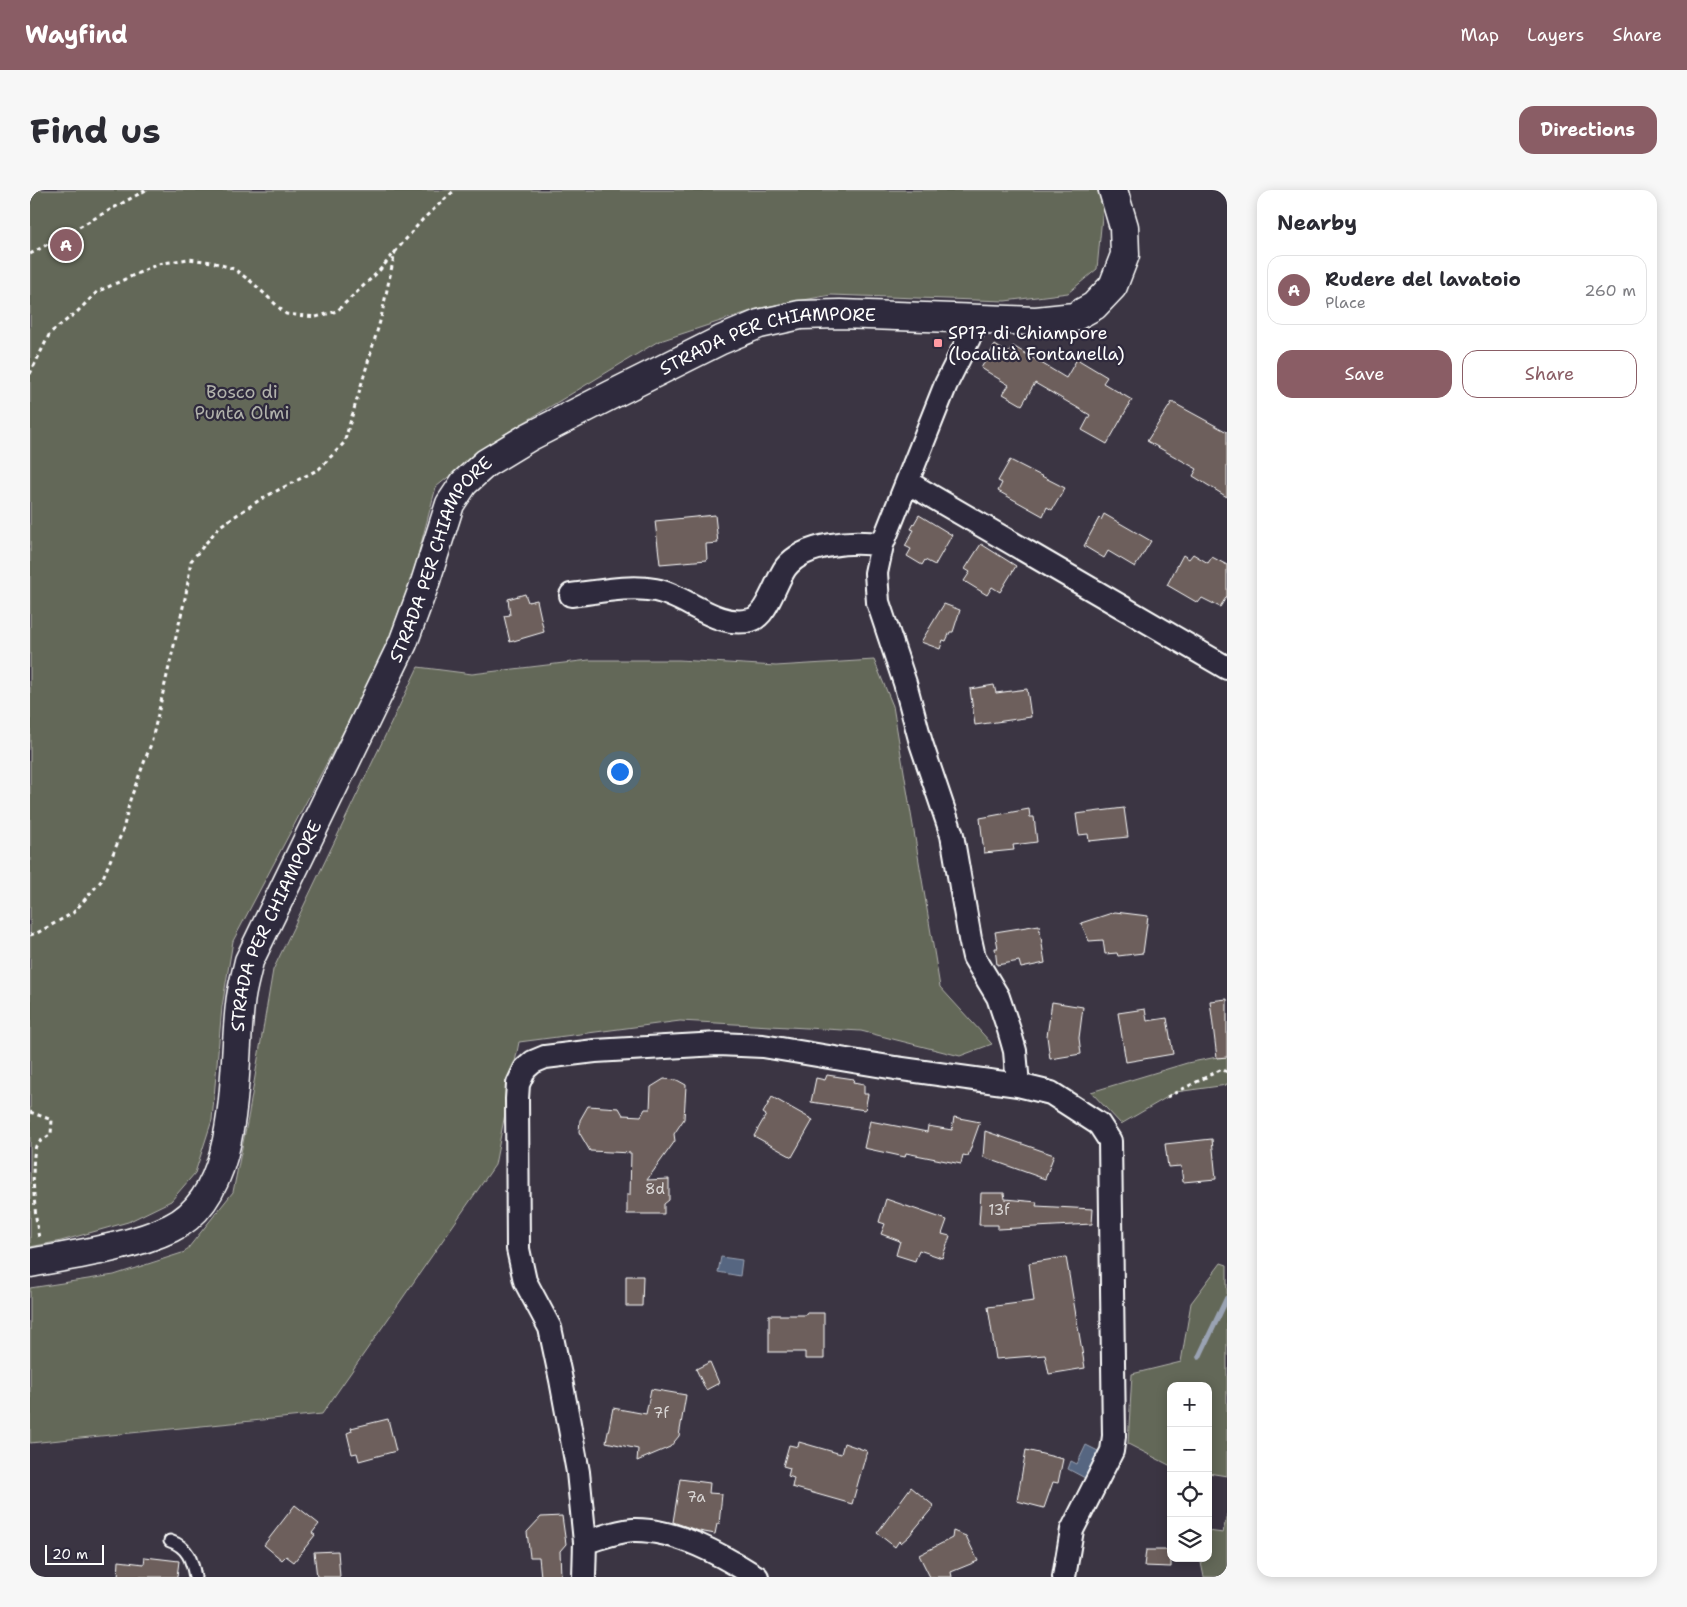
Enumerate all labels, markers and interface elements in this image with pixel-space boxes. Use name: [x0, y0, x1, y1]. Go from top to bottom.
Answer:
text: Wayfind: [25, 19, 128, 51]
text: Map: [1461, 23, 1499, 47]
text: Layers: [1527, 23, 1584, 47]
text: Share: [1612, 23, 1662, 47]
button: Directions: [1519, 106, 1657, 154]
text: Find us: [30, 107, 161, 154]
text: Nearby: [1277, 209, 1357, 237]
pin: A: [50, 226, 82, 264]
text: Rudere del lavatoio: [1325, 267, 1521, 292]
text: A: [1288, 280, 1300, 301]
text: 260 m: [1584, 280, 1636, 301]
text: Place: [1325, 292, 1366, 313]
street label: STRADA PER CHIAMPORE: [656, 302, 876, 381]
place label: SP17 di Chiampore (località Fontanella): [948, 321, 1125, 366]
marker: SP17 di Chiampore (località Fontanella): [932, 337, 944, 349]
button: Save: [1277, 350, 1452, 398]
button: Share: [1462, 350, 1637, 398]
park label: Bosco di Punta Olmi: [194, 380, 290, 425]
street label: STRADA PER CHIAMPORE: [383, 451, 497, 666]
your location: [607, 759, 633, 785]
street label: STRADA PER CHIAMPORE: [226, 817, 327, 1032]
house number: 8d: [645, 1179, 665, 1199]
house number: 13f: [988, 1200, 1010, 1220]
map controls: [1167, 1382, 1212, 1562]
button: +: [1167, 1382, 1212, 1427]
house number: 7f: [653, 1403, 670, 1423]
button: −: [1167, 1427, 1212, 1472]
button: locate: [1167, 1472, 1212, 1517]
house number: 7a: [686, 1487, 706, 1507]
button: layers: [1167, 1517, 1212, 1562]
scale bar: [45, 1542, 104, 1565]
text: 20 m: [52, 1545, 88, 1563]

